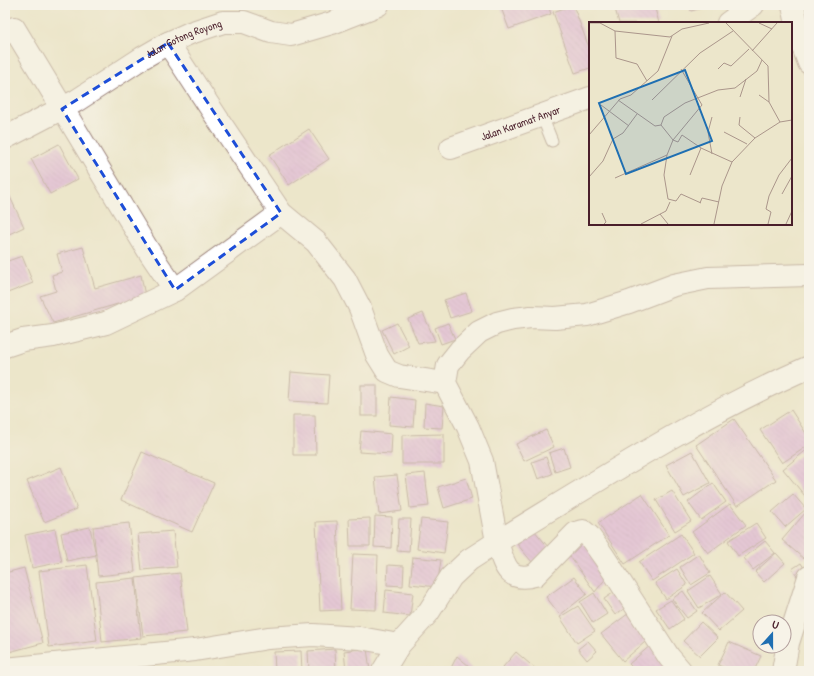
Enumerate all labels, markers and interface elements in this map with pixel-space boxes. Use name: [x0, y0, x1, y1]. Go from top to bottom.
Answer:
street label: Jalan Gotong Royong: [143, 16, 224, 61]
inset map: [589, 22, 792, 225]
street label: Jalan Karamat Anyar: [479, 102, 563, 144]
north arrow: [752, 614, 792, 654]
text: U: [770, 617, 781, 632]

